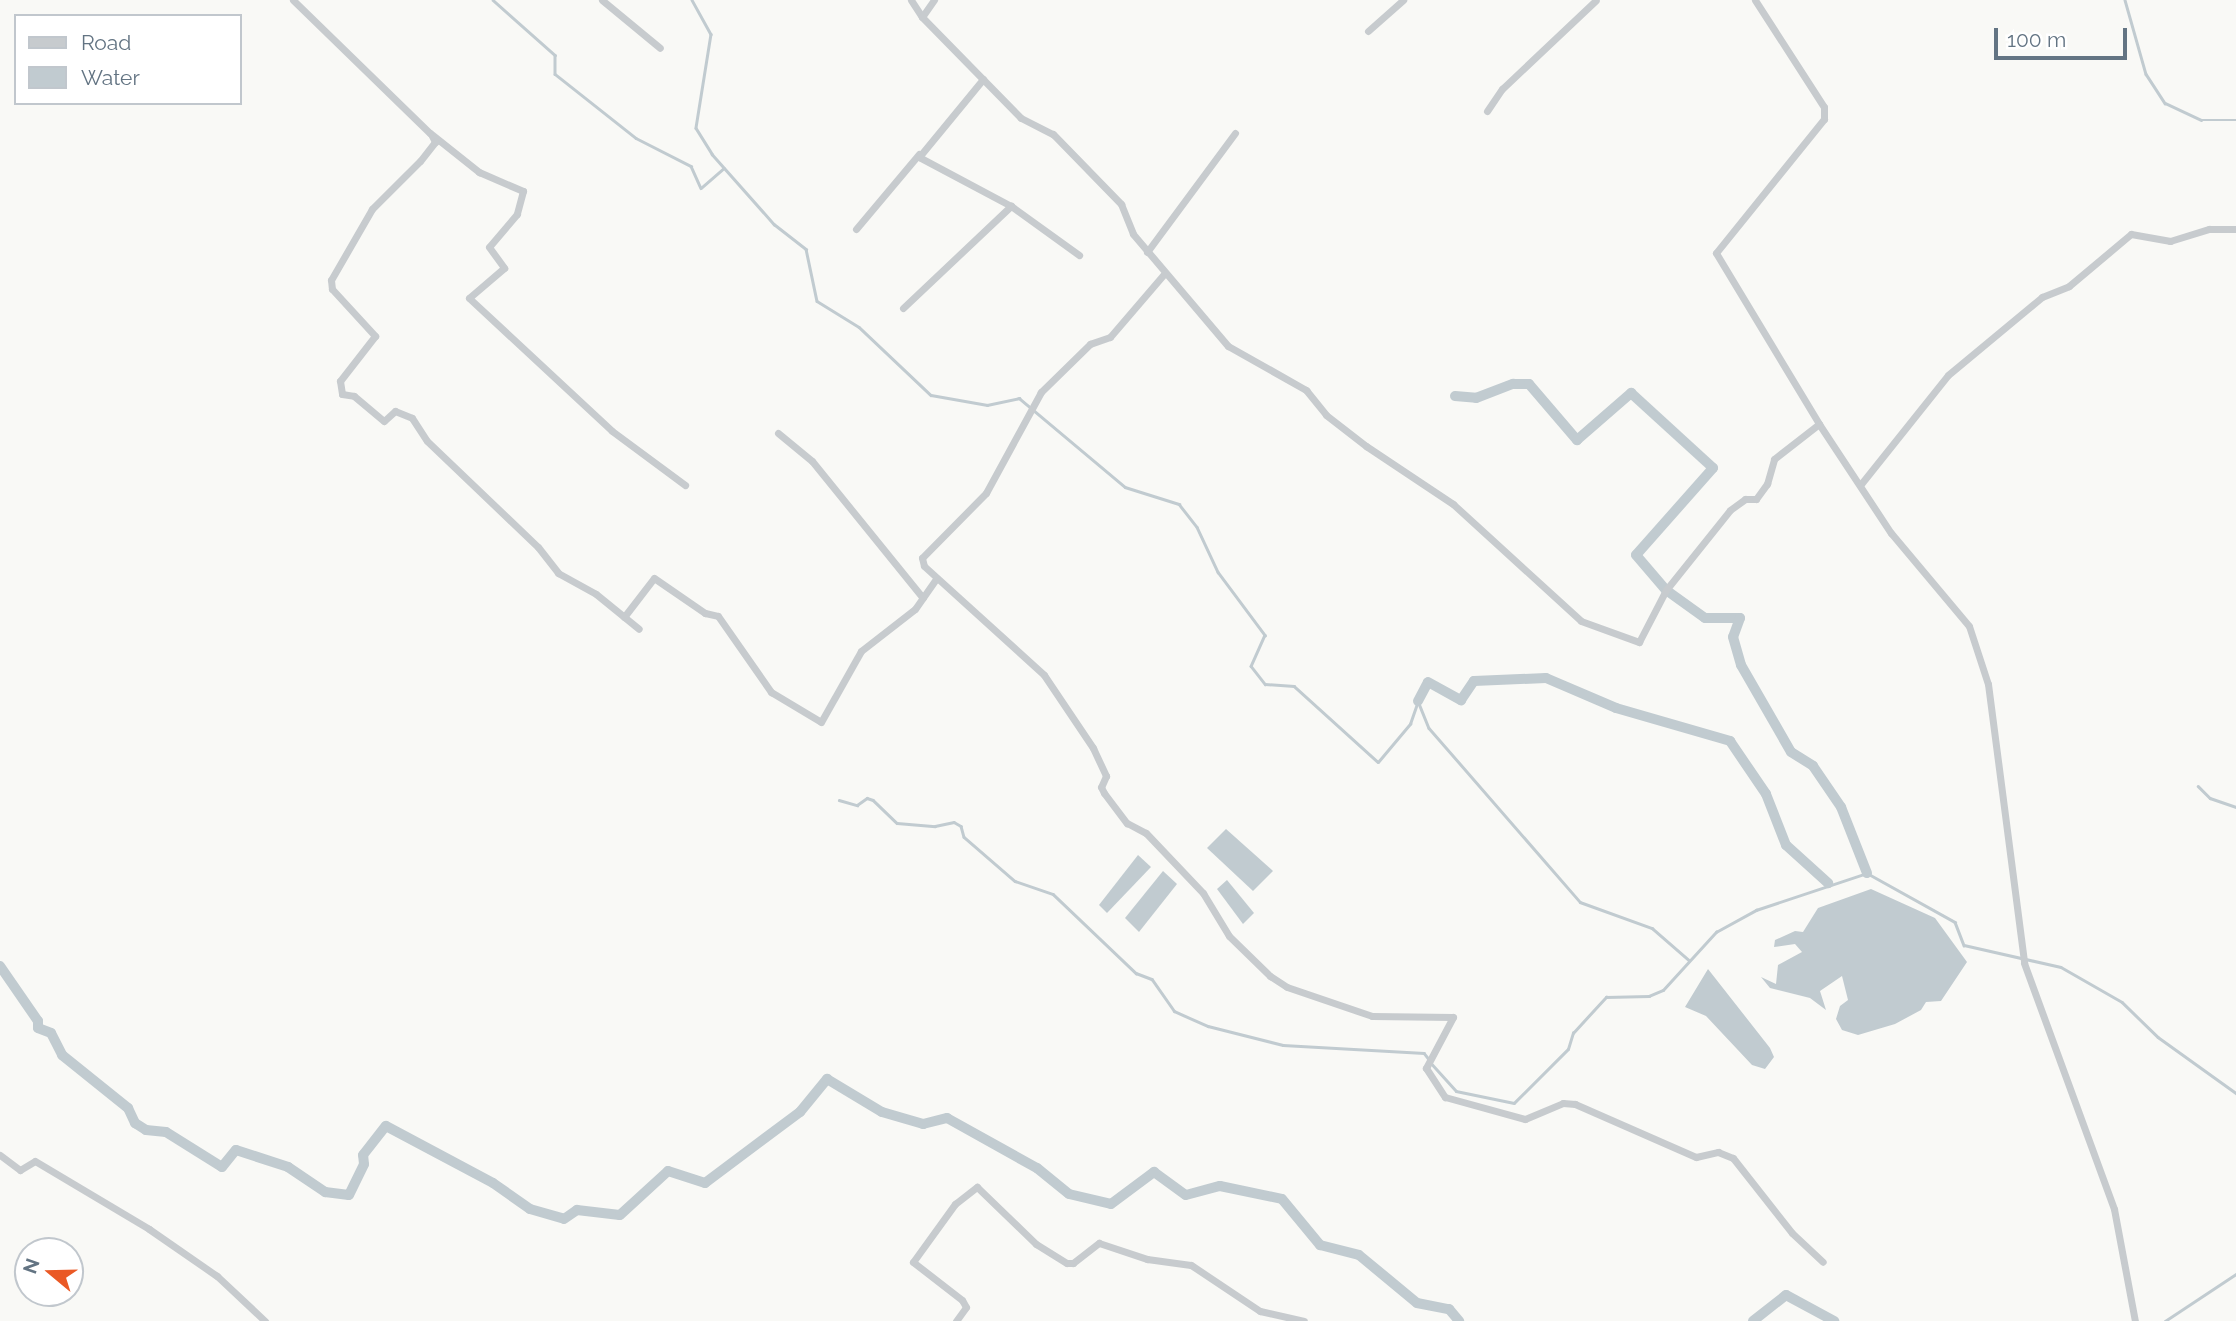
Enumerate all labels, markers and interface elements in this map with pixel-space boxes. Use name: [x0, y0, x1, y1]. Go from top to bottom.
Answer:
legend: [14, 14, 242, 105]
scale bar: [1998, 14, 2131, 58]
text: 100 m: [2007, 27, 2066, 52]
text: Road: [81, 30, 131, 55]
text: Water: [81, 65, 140, 90]
north arrow: [14, 1237, 84, 1307]
text: N: [18, 1255, 44, 1276]

